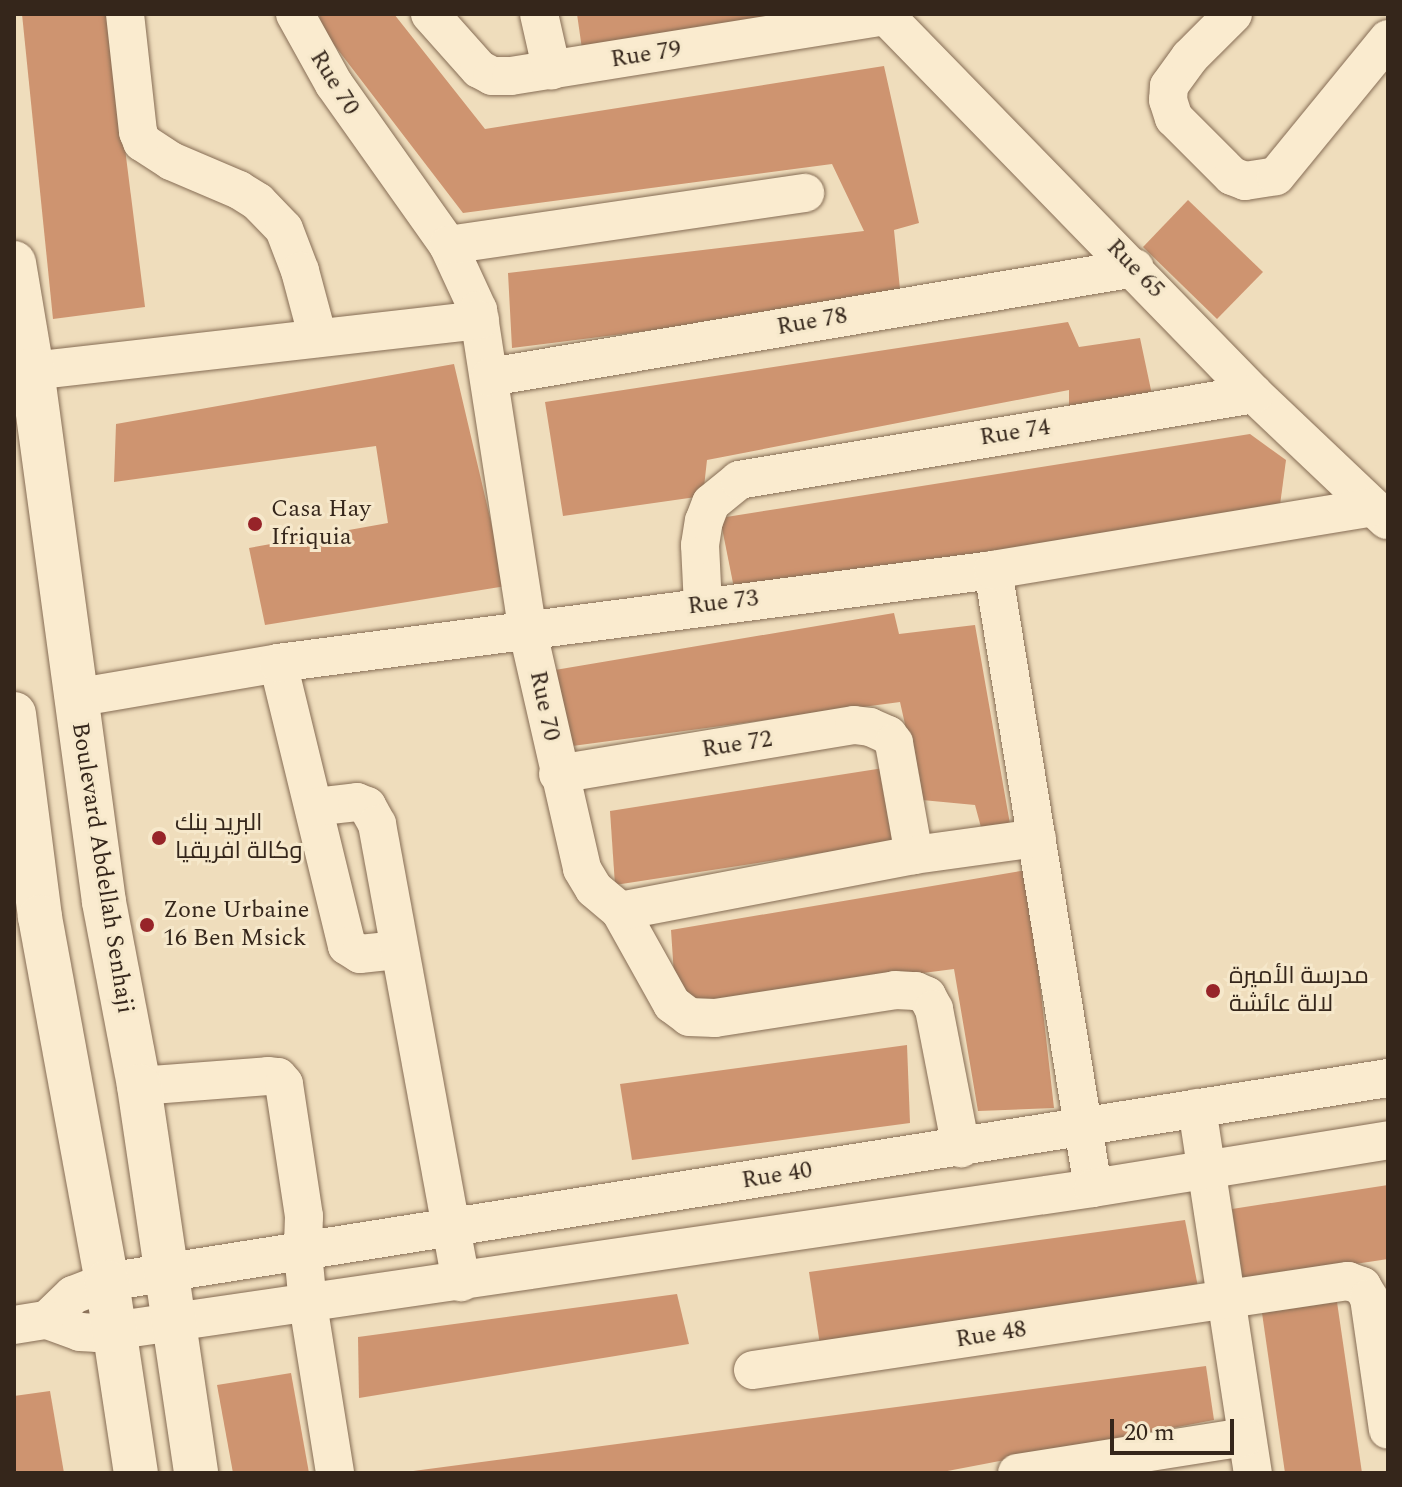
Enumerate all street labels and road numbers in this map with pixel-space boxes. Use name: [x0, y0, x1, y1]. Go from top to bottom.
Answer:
street label: Rue 79: [609, 35, 683, 75]
street label: Rue 70: [303, 45, 365, 121]
street label: Rue 65: [1100, 233, 1170, 305]
street label: Rue 78: [775, 302, 849, 342]
street label: Rue 74: [978, 413, 1052, 453]
street label: Rue 73: [686, 584, 760, 622]
street label: Rue 70: [523, 668, 565, 744]
street label: Boulevard Abdellah Senhaji: [65, 720, 139, 1016]
street label: Rue 72: [700, 725, 774, 765]
street label: Rue 40: [740, 1156, 814, 1196]
street label: Rue 48: [954, 1315, 1028, 1355]

